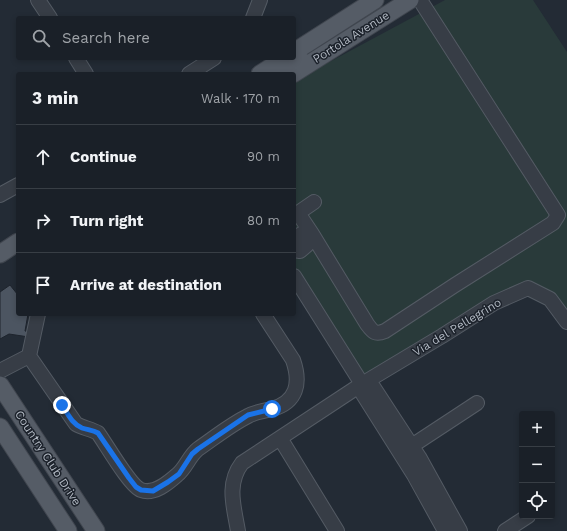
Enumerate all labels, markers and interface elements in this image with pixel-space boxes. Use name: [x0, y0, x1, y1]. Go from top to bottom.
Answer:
street label: Portola Avenue: [310, 8, 392, 66]
search box: [16, 16, 296, 60]
icon: search: [30, 27, 52, 49]
text: Search here: [62, 29, 150, 47]
text: 3 min: [32, 88, 78, 108]
text: Walk · 170 m: [201, 91, 280, 106]
icon: ahead: [32, 146, 54, 168]
text: Continue: [70, 148, 137, 166]
text: 90 m: [247, 149, 280, 164]
icon: right: [32, 210, 54, 232]
text: Turn right: [70, 212, 143, 230]
text: 80 m: [247, 213, 280, 228]
icon: arrive: [32, 274, 54, 296]
text: Arrive at destination: [70, 276, 222, 294]
street label: Via del Pellegrino: [410, 295, 504, 359]
route end: [53, 396, 71, 414]
route start: [263, 400, 281, 418]
street label: Country Club Drive: [12, 408, 84, 508]
map controls: [519, 411, 555, 519]
button: +: [519, 411, 555, 447]
button: −: [519, 447, 555, 483]
button: locate: [519, 483, 555, 519]

